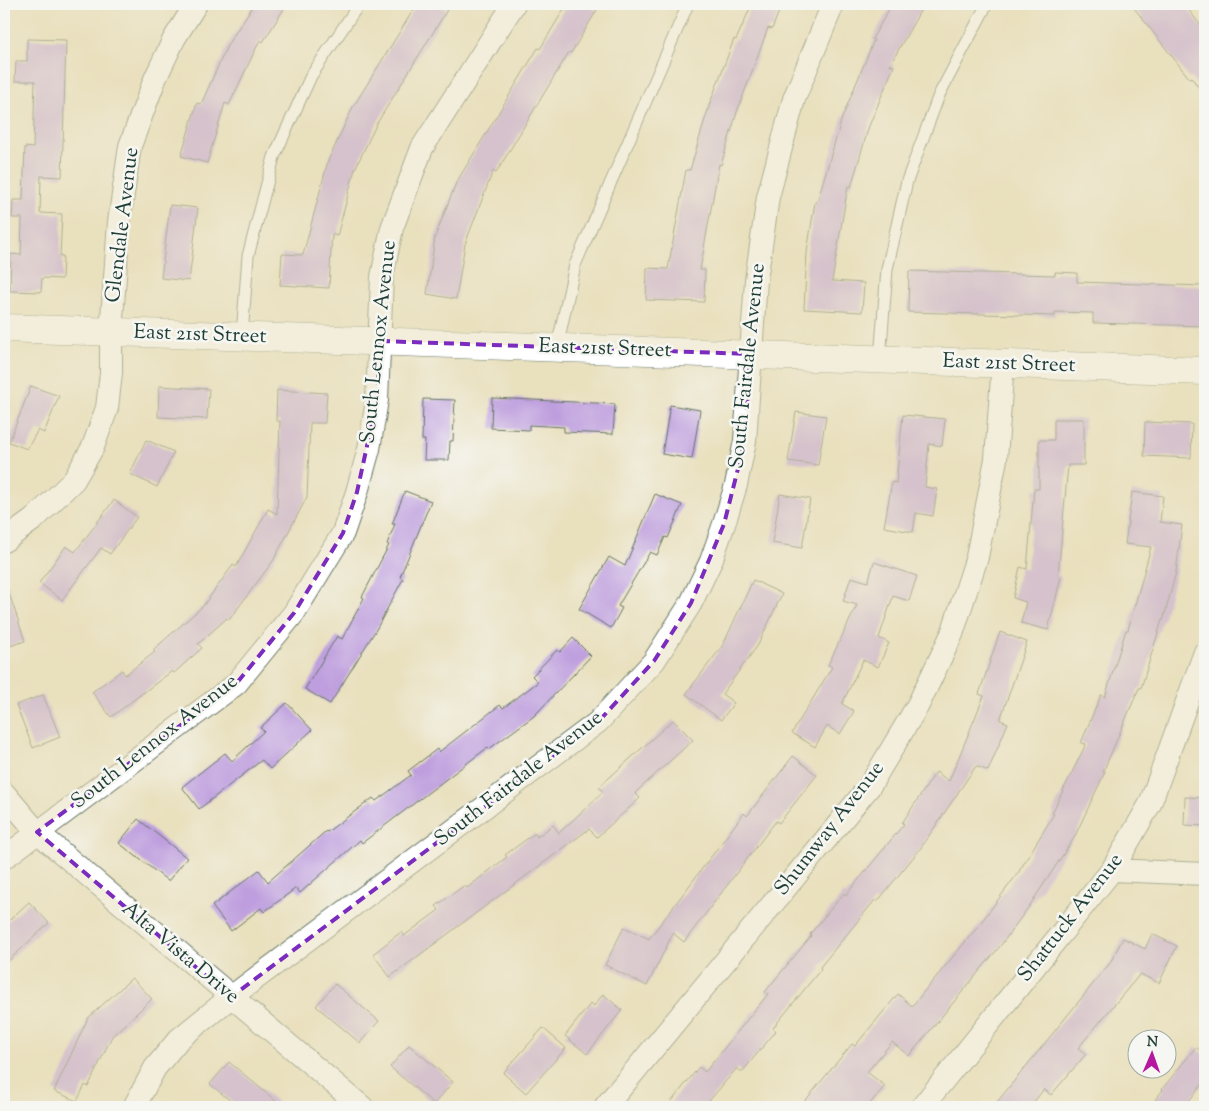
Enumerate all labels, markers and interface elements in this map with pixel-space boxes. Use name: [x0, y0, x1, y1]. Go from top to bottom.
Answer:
street label: Glendale Avenue: [99, 146, 147, 304]
street label: South Lennox Avenue: [353, 239, 405, 445]
street label: South Fairdale Avenue: [722, 262, 774, 470]
street label: East 21st Street: [133, 318, 267, 352]
street label: East 21st Street: [538, 332, 672, 366]
street label: East 21st Street: [942, 347, 1076, 381]
street label: South Lennox Avenue: [65, 667, 245, 817]
street label: South Fairdale Avenue: [428, 704, 610, 854]
street label: Shumway Avenue: [768, 755, 892, 903]
street label: Shattuck Avenue: [1011, 847, 1131, 989]
street label: Alta Vista Drive: [115, 895, 245, 1011]
north arrow: [1126, 1028, 1176, 1078]
text: N: [1146, 1033, 1158, 1053]

